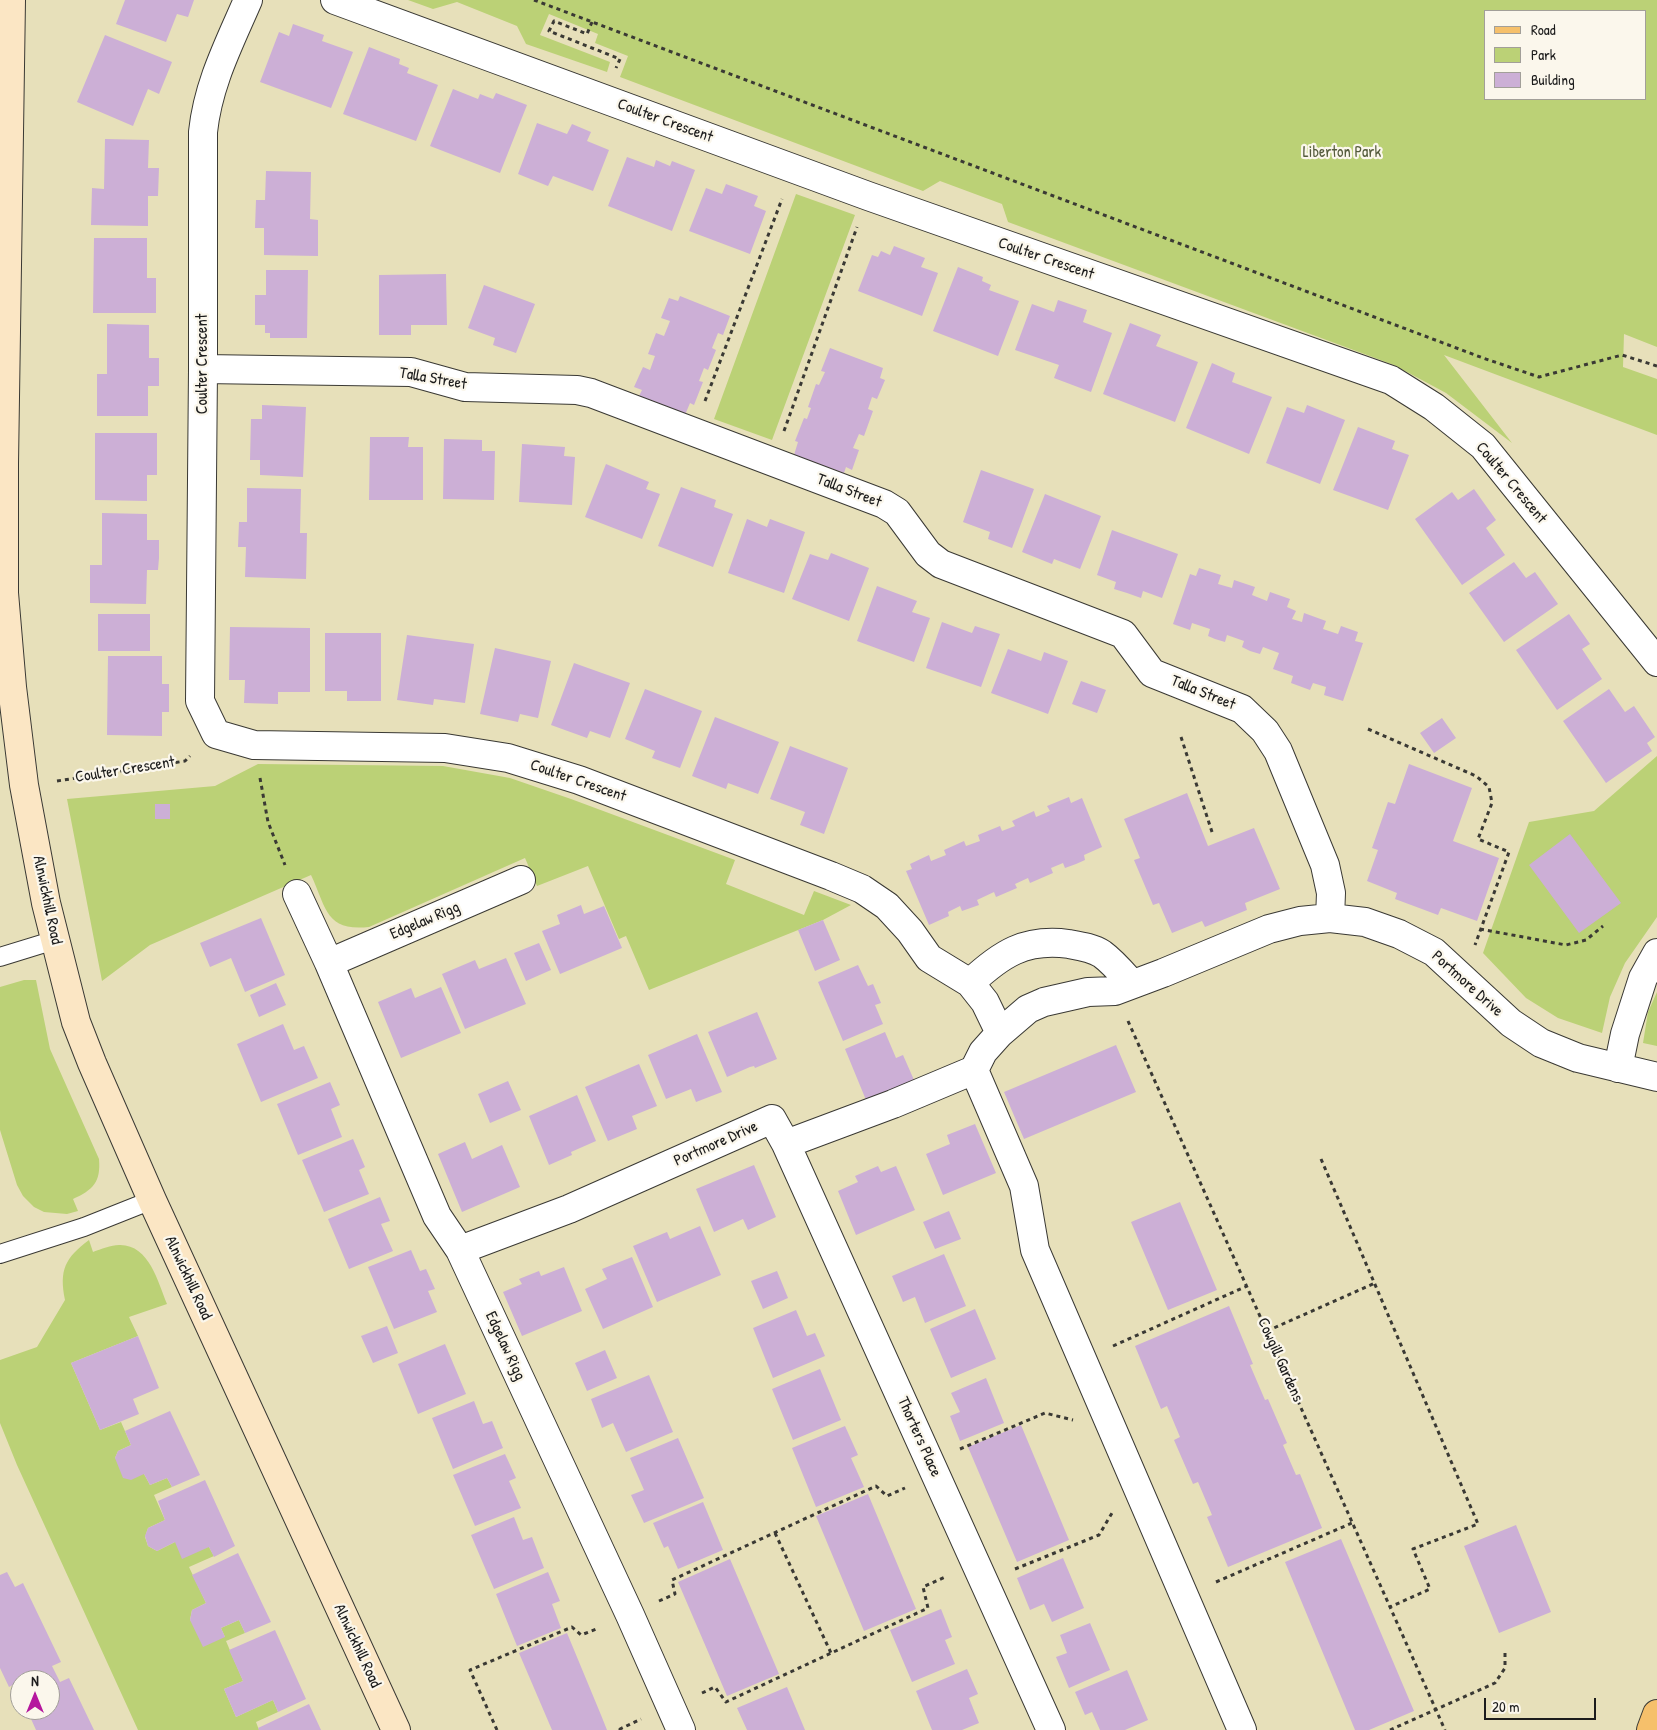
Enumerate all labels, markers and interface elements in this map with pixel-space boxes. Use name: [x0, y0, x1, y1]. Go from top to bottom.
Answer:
legend: [1484, 10, 1647, 100]
text: Road: [1531, 19, 1556, 40]
text: Park: [1531, 44, 1556, 65]
text: Building: [1531, 69, 1575, 90]
street label: Coulter Crescent: [615, 95, 715, 147]
park label: Liberton Park: [1303, 143, 1381, 163]
street label: Coulter Crescent: [995, 234, 1097, 284]
street label: Coulter Crescent: [193, 314, 213, 414]
street label: Talla Street: [398, 364, 468, 394]
street label: Coulter Crescent: [1471, 438, 1551, 528]
street label: Talla Street: [814, 470, 884, 512]
street label: Talla Street: [1168, 671, 1238, 715]
street label: Coulter Crescent: [74, 753, 176, 787]
street label: Coulter Crescent: [527, 756, 629, 806]
street label: Alnwickhill Road: [28, 854, 66, 946]
street label: Edgelaw Rigg: [387, 898, 463, 944]
street label: Portmore Drive: [1427, 947, 1507, 1021]
street label: Portmore Drive: [671, 1117, 761, 1171]
street label: Alnwickhill Road: [160, 1233, 216, 1323]
street label: Edgelaw Rigg: [481, 1309, 529, 1383]
street label: Cowgill Gardens: [1253, 1315, 1307, 1405]
street label: Thorters Place: [893, 1394, 945, 1480]
street label: Alnwickhill Road: [329, 1601, 385, 1691]
north arrow: [10, 1670, 60, 1720]
text: N: [31, 1671, 39, 1690]
scale bar: [1487, 1688, 1600, 1720]
text: 20 m: [1492, 1696, 1519, 1717]

